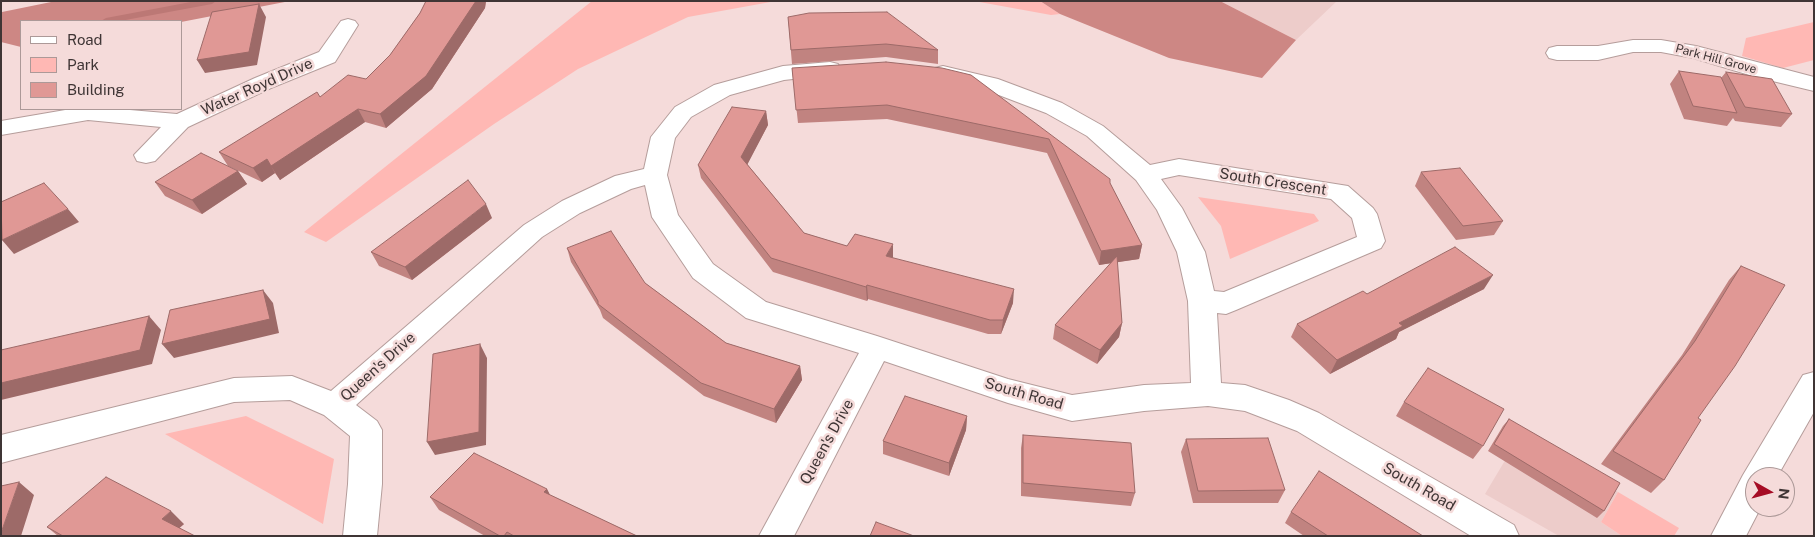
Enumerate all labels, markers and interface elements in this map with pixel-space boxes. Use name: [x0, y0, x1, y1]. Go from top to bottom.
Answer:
legend: [20, 20, 182, 110]
text: Road: [67, 31, 103, 48]
street label: Park Hill Grove: [1674, 41, 1758, 77]
street label: Water Royd Drive: [199, 54, 315, 120]
text: Park: [67, 56, 99, 73]
text: Building: [67, 81, 125, 98]
street label: South Crescent: [1218, 165, 1328, 199]
street label: Queen's Drive: [337, 329, 419, 405]
street label: South Road: [983, 374, 1065, 414]
street label: Queen's Drive: [796, 396, 858, 488]
street label: South Road: [1379, 459, 1459, 515]
north arrow: [1745, 467, 1795, 517]
text: N: [1775, 487, 1793, 500]

